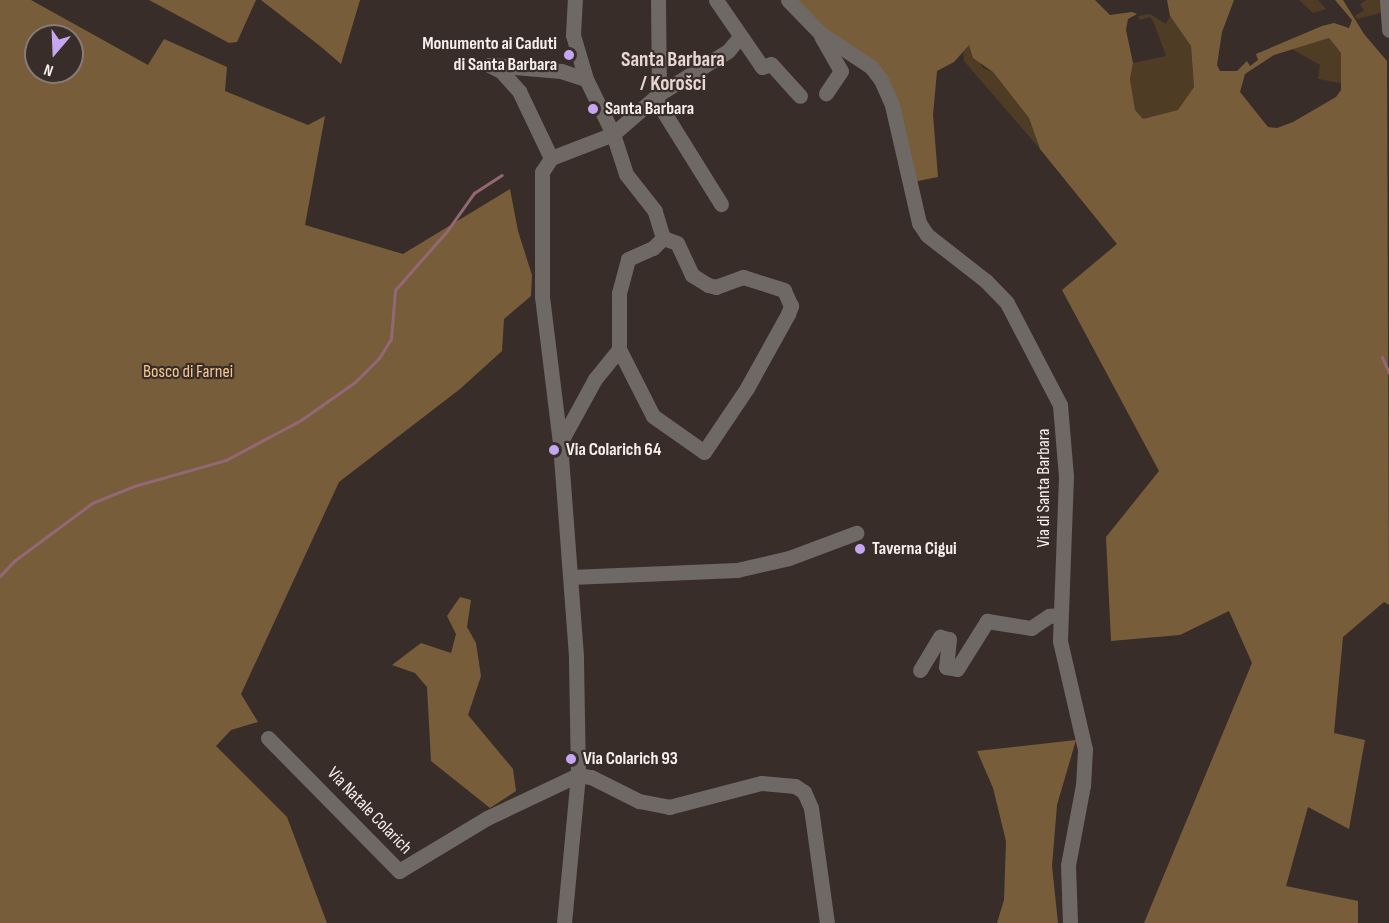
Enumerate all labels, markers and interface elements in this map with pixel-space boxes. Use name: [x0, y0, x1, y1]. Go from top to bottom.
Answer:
north arrow: [24, 24, 84, 84]
place label: Monumento ai Caduti di Santa Barbara: [422, 34, 557, 76]
district label: Santa Barbara / Korošci: [621, 47, 725, 97]
marker: Monumento ai Caduti di Santa Barbara: [562, 48, 576, 62]
text: N: [42, 59, 56, 80]
place label: Santa Barbara: [605, 98, 694, 120]
marker: Santa Barbara: [586, 102, 600, 116]
park label: Bosco di Farnei: [143, 361, 233, 383]
street label: Via di Santa Barbara: [1033, 429, 1055, 547]
place label: Via Colarich 64: [566, 439, 661, 461]
marker: Via Colarich 64: [547, 443, 561, 457]
place label: Taverna Cigui: [872, 538, 957, 560]
marker: Taverna Cigui: [853, 542, 867, 556]
place label: Via Colarich 93: [583, 748, 678, 770]
marker: Via Colarich 93: [564, 752, 578, 766]
street label: Via Natale Colarich: [322, 763, 416, 859]

